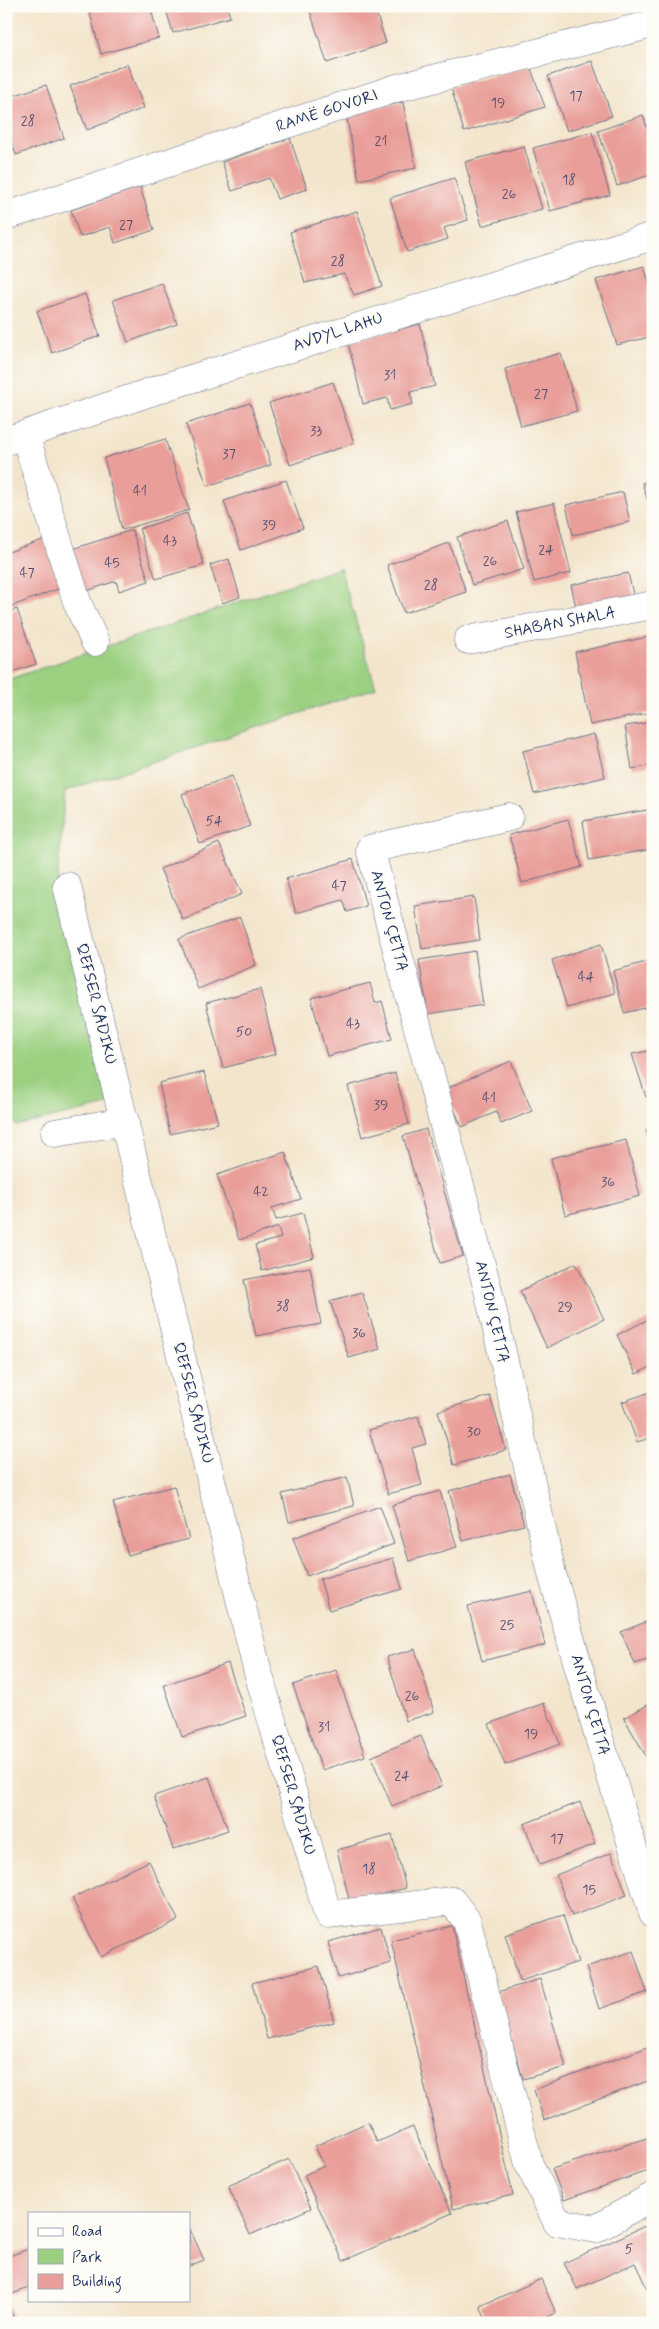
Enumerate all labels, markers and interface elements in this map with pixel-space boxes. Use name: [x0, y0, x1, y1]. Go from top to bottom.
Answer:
street label: RAMË GOVORI: [273, 85, 381, 137]
house number: 17: [569, 87, 583, 105]
house number: 19: [491, 94, 505, 112]
house number: 28: [21, 112, 35, 130]
house number: 21: [375, 132, 387, 150]
house number: 18: [562, 171, 576, 189]
house number: 26: [502, 185, 517, 203]
house number: 27: [119, 216, 133, 234]
house number: 28: [331, 252, 345, 270]
street label: AVDYL LAHU: [290, 308, 386, 356]
house number: 31: [384, 366, 396, 384]
house number: 27: [534, 385, 548, 403]
house number: 33: [310, 422, 322, 440]
house number: 37: [222, 445, 236, 463]
house number: 41: [133, 482, 147, 500]
house number: 39: [262, 516, 276, 534]
house number: 43: [163, 532, 177, 550]
house number: 24: [538, 541, 554, 559]
house number: 26: [483, 552, 498, 570]
house number: 45: [104, 554, 120, 572]
house number: 47: [19, 564, 35, 582]
house number: 28: [424, 576, 438, 594]
street label: SHABAN SHALA: [503, 602, 617, 644]
house number: 54: [206, 812, 223, 830]
street label: ANTON ÇETTA: [365, 868, 413, 974]
house number: 47: [331, 877, 347, 895]
street label: QEFSER SADIKU: [71, 941, 121, 1067]
house number: 44: [578, 968, 595, 986]
house number: 43: [346, 1015, 360, 1033]
house number: 50: [236, 1023, 252, 1041]
house number: 41: [482, 1089, 496, 1107]
house number: 39: [374, 1096, 388, 1114]
house number: 36: [601, 1173, 615, 1191]
house number: 42: [253, 1183, 269, 1201]
street label: ANTON ÇETTA: [470, 1259, 514, 1365]
house number: 38: [276, 1297, 290, 1315]
house number: 29: [557, 1298, 573, 1316]
house number: 36: [352, 1324, 366, 1342]
street label: QEFSER SADIKU: [168, 1340, 218, 1466]
house number: 30: [467, 1423, 481, 1441]
house number: 25: [500, 1616, 514, 1634]
street label: ANTON ÇETTA: [566, 1652, 614, 1758]
house number: 26: [405, 1687, 420, 1705]
house number: 31: [318, 1718, 330, 1736]
house number: 19: [524, 1725, 538, 1743]
street label: QEFSER SADIKU: [266, 1732, 320, 1858]
house number: 24: [394, 1767, 410, 1785]
house number: 17: [550, 1830, 564, 1848]
house number: 18: [362, 1860, 376, 1878]
house number: 15: [582, 1881, 596, 1899]
legend: [28, 2212, 190, 2302]
text: Road: [72, 2222, 102, 2242]
house number: 5: [625, 2240, 633, 2258]
text: Park: [72, 2248, 102, 2268]
text: Building: [72, 2272, 122, 2293]

